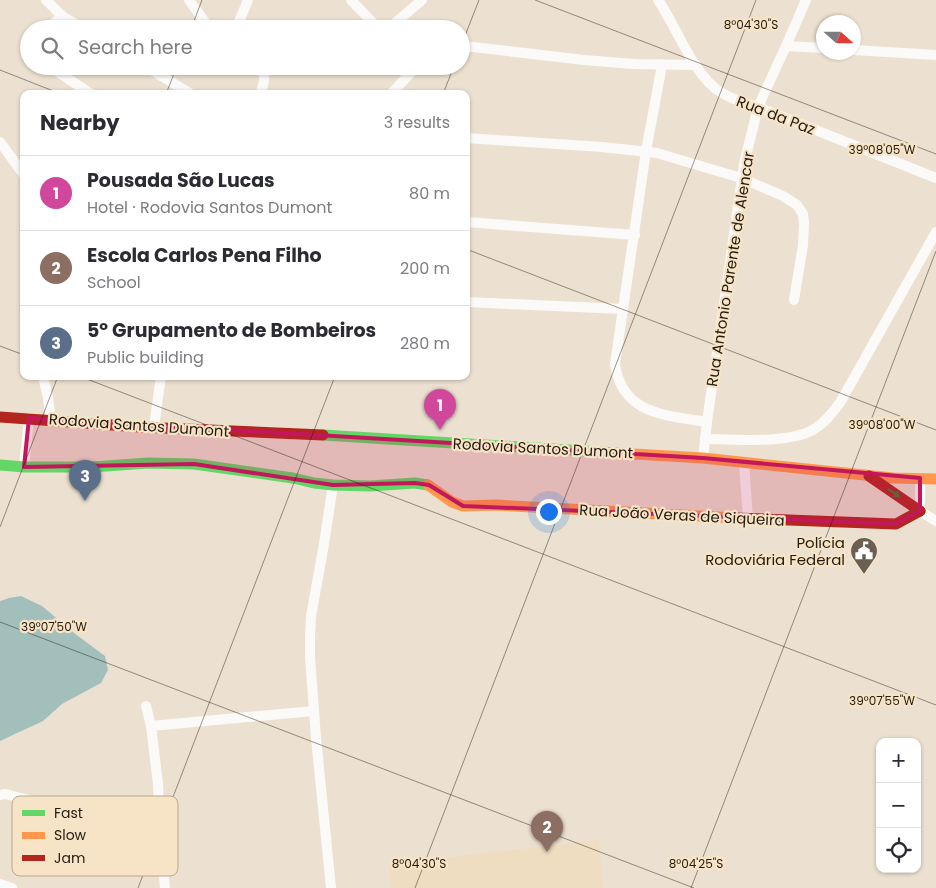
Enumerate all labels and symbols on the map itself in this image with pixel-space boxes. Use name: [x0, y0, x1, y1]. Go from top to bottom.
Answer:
north arrow: [816, 15, 861, 60]
text: 8°04'30"S: [724, 16, 778, 33]
street label: Rua da Paz: [734, 90, 819, 140]
text: 39°08'05"W: [849, 141, 916, 158]
street label: Rua Antonio Parente de Alencar: [701, 150, 759, 388]
pin: 1: [424, 389, 456, 430]
street label: Rodovia Santos Dumont: [48, 408, 230, 442]
text: 39°08'00"W: [849, 416, 916, 433]
street label: Rodovia Santos Dumont: [452, 433, 634, 463]
pin: 3: [69, 460, 101, 501]
one-way arrow: [888, 488, 901, 498]
your location: [536, 499, 562, 525]
street label: Rua João Veras de Siqueira: [579, 499, 785, 531]
place label: Polícia Rodoviária Federal: [705, 532, 845, 570]
public building icon: Polícia Rodoviária Federal: [849, 536, 879, 575]
text: 39°07'50"W: [21, 618, 87, 635]
text: 39°07'55"W: [849, 692, 915, 709]
legend: [12, 796, 178, 876]
text: Fast: [54, 803, 83, 823]
pin: 2: [531, 811, 563, 852]
text: Slow: [54, 825, 87, 845]
text: Jam: [54, 848, 85, 868]
text: 8°04'30"S: [392, 855, 446, 872]
text: 8°04'25"S: [669, 855, 723, 872]

